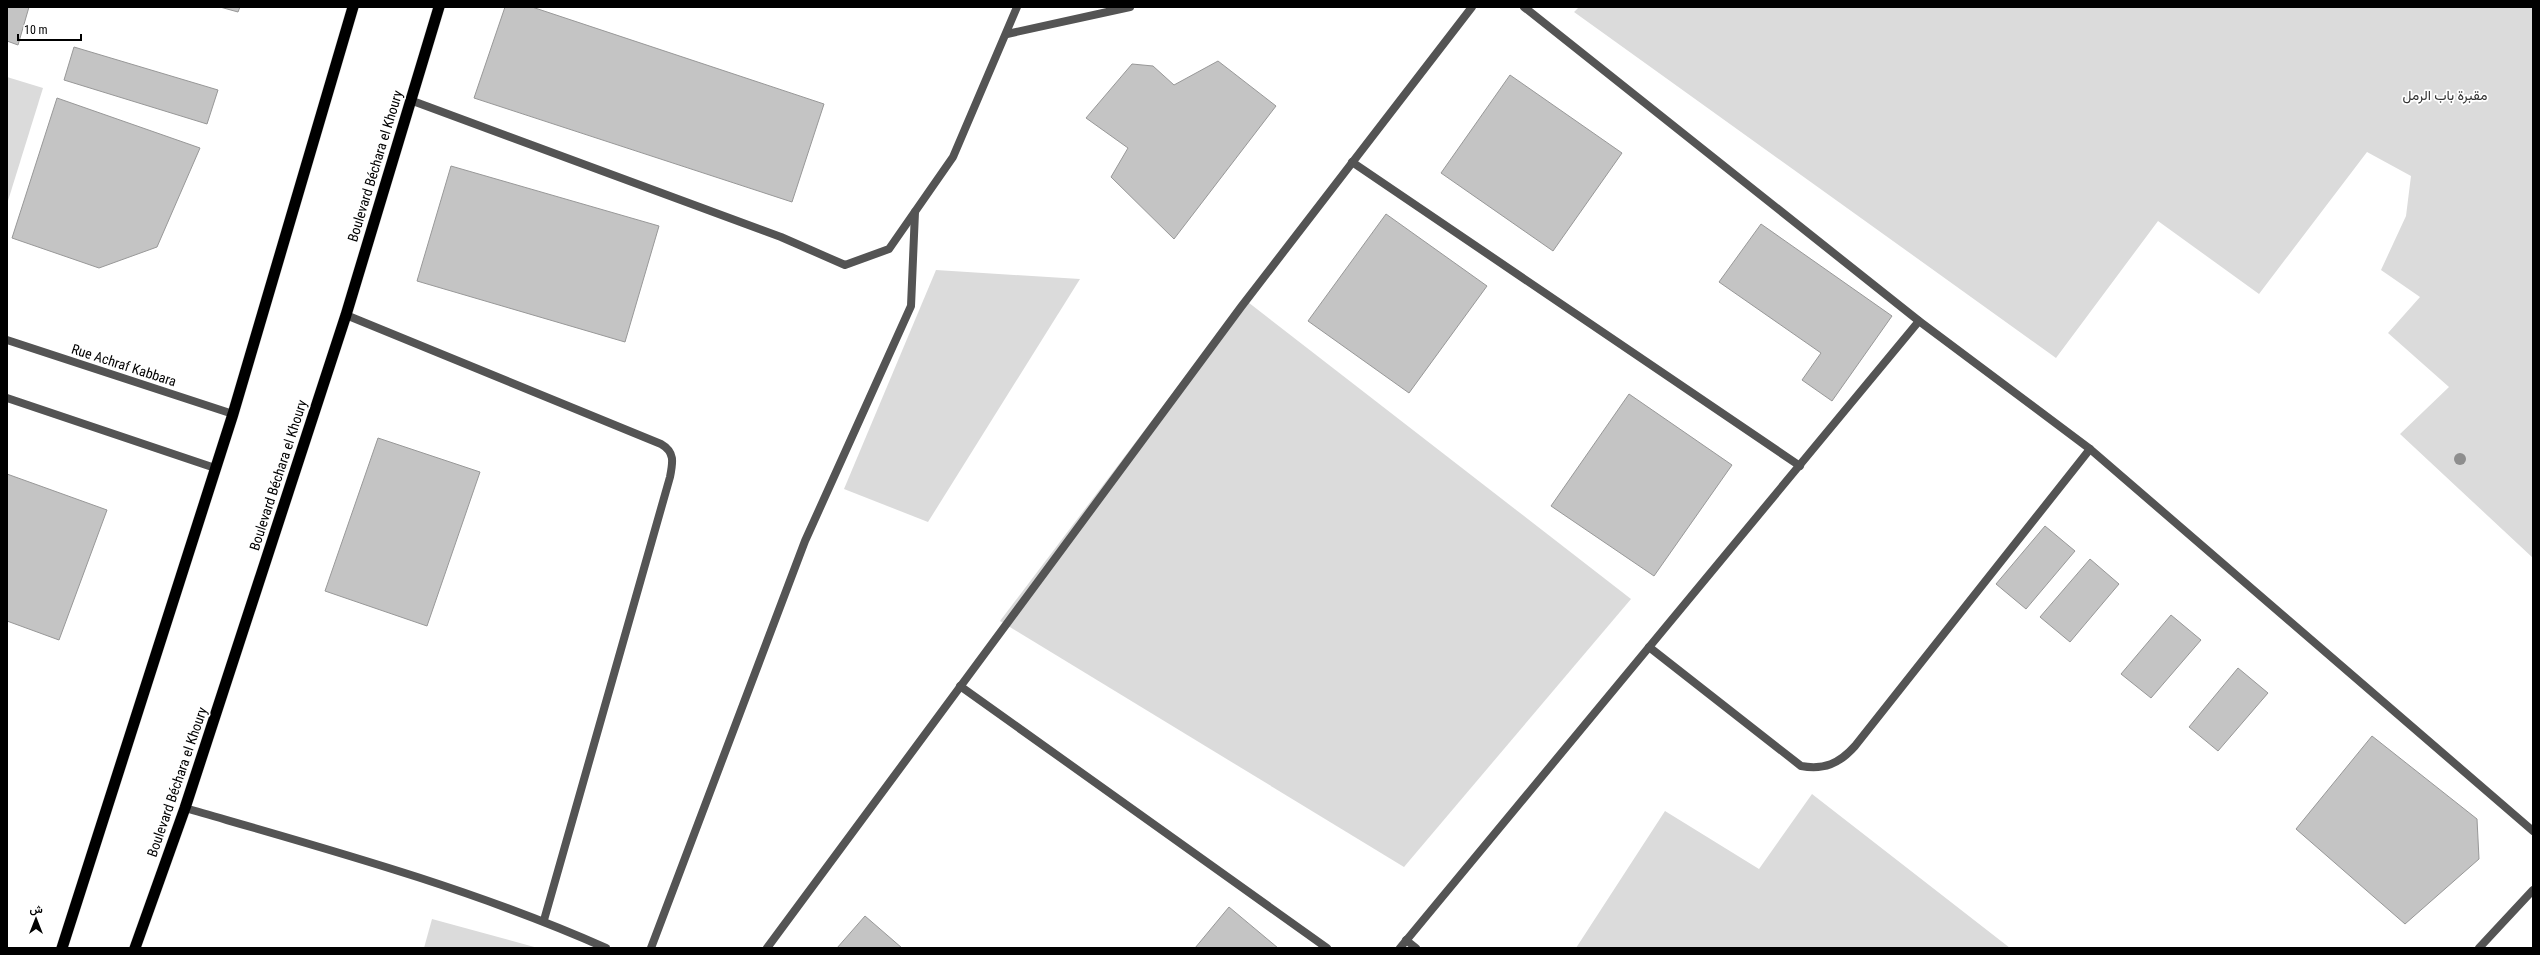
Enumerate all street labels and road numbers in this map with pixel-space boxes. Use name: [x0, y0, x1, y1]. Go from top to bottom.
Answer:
street label: Boulevard Béchara el Khoury: [344, 88, 406, 244]
street label: Rue Achraf Kabbara: [70, 341, 178, 389]
street label: Boulevard Béchara el Khoury: [246, 397, 310, 552]
street label: Boulevard Béchara el Khoury: [144, 705, 210, 859]

